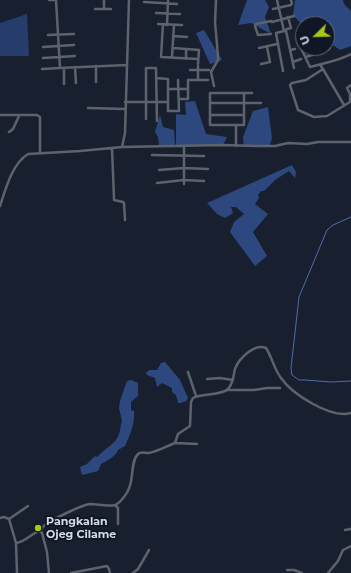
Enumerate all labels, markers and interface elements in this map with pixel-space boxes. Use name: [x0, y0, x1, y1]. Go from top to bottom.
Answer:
north arrow: [295, 16, 335, 56]
text: U: [297, 34, 313, 47]
place label: Pangkalan Ojeg Cilame: [46, 515, 116, 541]
marker: Pangkalan Ojeg Cilame: [33, 523, 43, 533]

